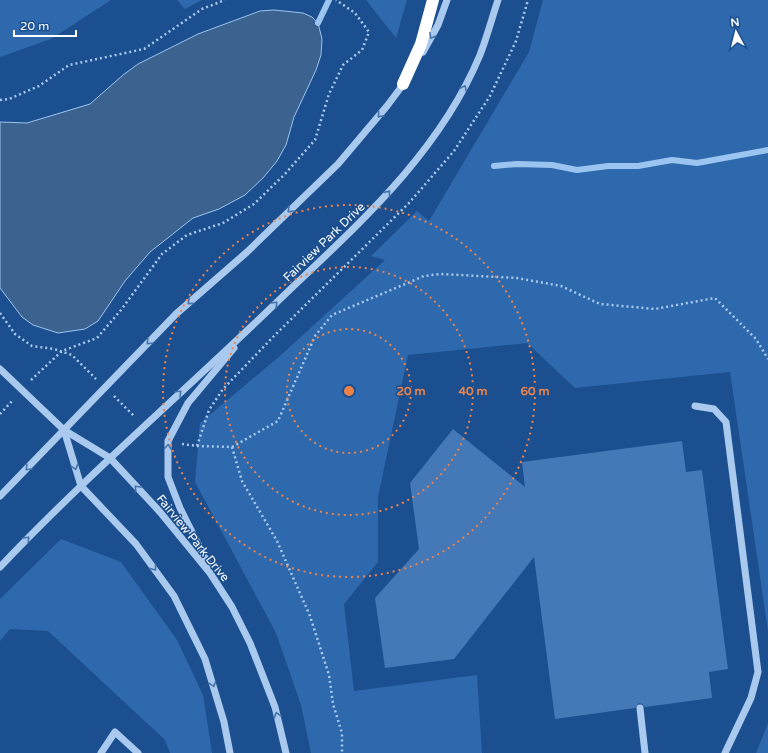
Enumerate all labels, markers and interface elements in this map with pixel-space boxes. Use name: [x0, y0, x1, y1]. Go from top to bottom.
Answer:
scale bar: [14, 12, 76, 38]
north arrow: [716, 12, 756, 52]
text: N: [730, 16, 740, 30]
text: 20 m: [20, 19, 49, 33]
one-way arrow: [429, 32, 436, 39]
one-way arrow: [459, 85, 467, 92]
one-way arrow: [377, 110, 384, 118]
one-way arrow: [384, 190, 391, 198]
street label: Fairview Park Drive: [280, 199, 368, 284]
one-way arrow: [287, 205, 295, 213]
one-way arrow: [187, 298, 195, 305]
one-way arrow: [270, 301, 278, 308]
one-way arrow: [146, 337, 154, 345]
centre of rings: [342, 384, 356, 398]
text: 20 m: [396, 384, 426, 398]
text: 40 m: [458, 384, 488, 398]
text: 60 m: [520, 384, 550, 398]
one-way arrow: [174, 390, 182, 398]
one-way arrow: [163, 444, 172, 450]
one-way arrow: [25, 463, 32, 471]
one-way arrow: [70, 464, 79, 471]
one-way arrow: [134, 485, 142, 493]
street label: Fairview Park Drive: [154, 492, 232, 584]
one-way arrow: [22, 536, 29, 544]
one-way arrow: [150, 564, 157, 571]
one-way arrow: [208, 680, 216, 687]
one-way arrow: [273, 712, 282, 719]

